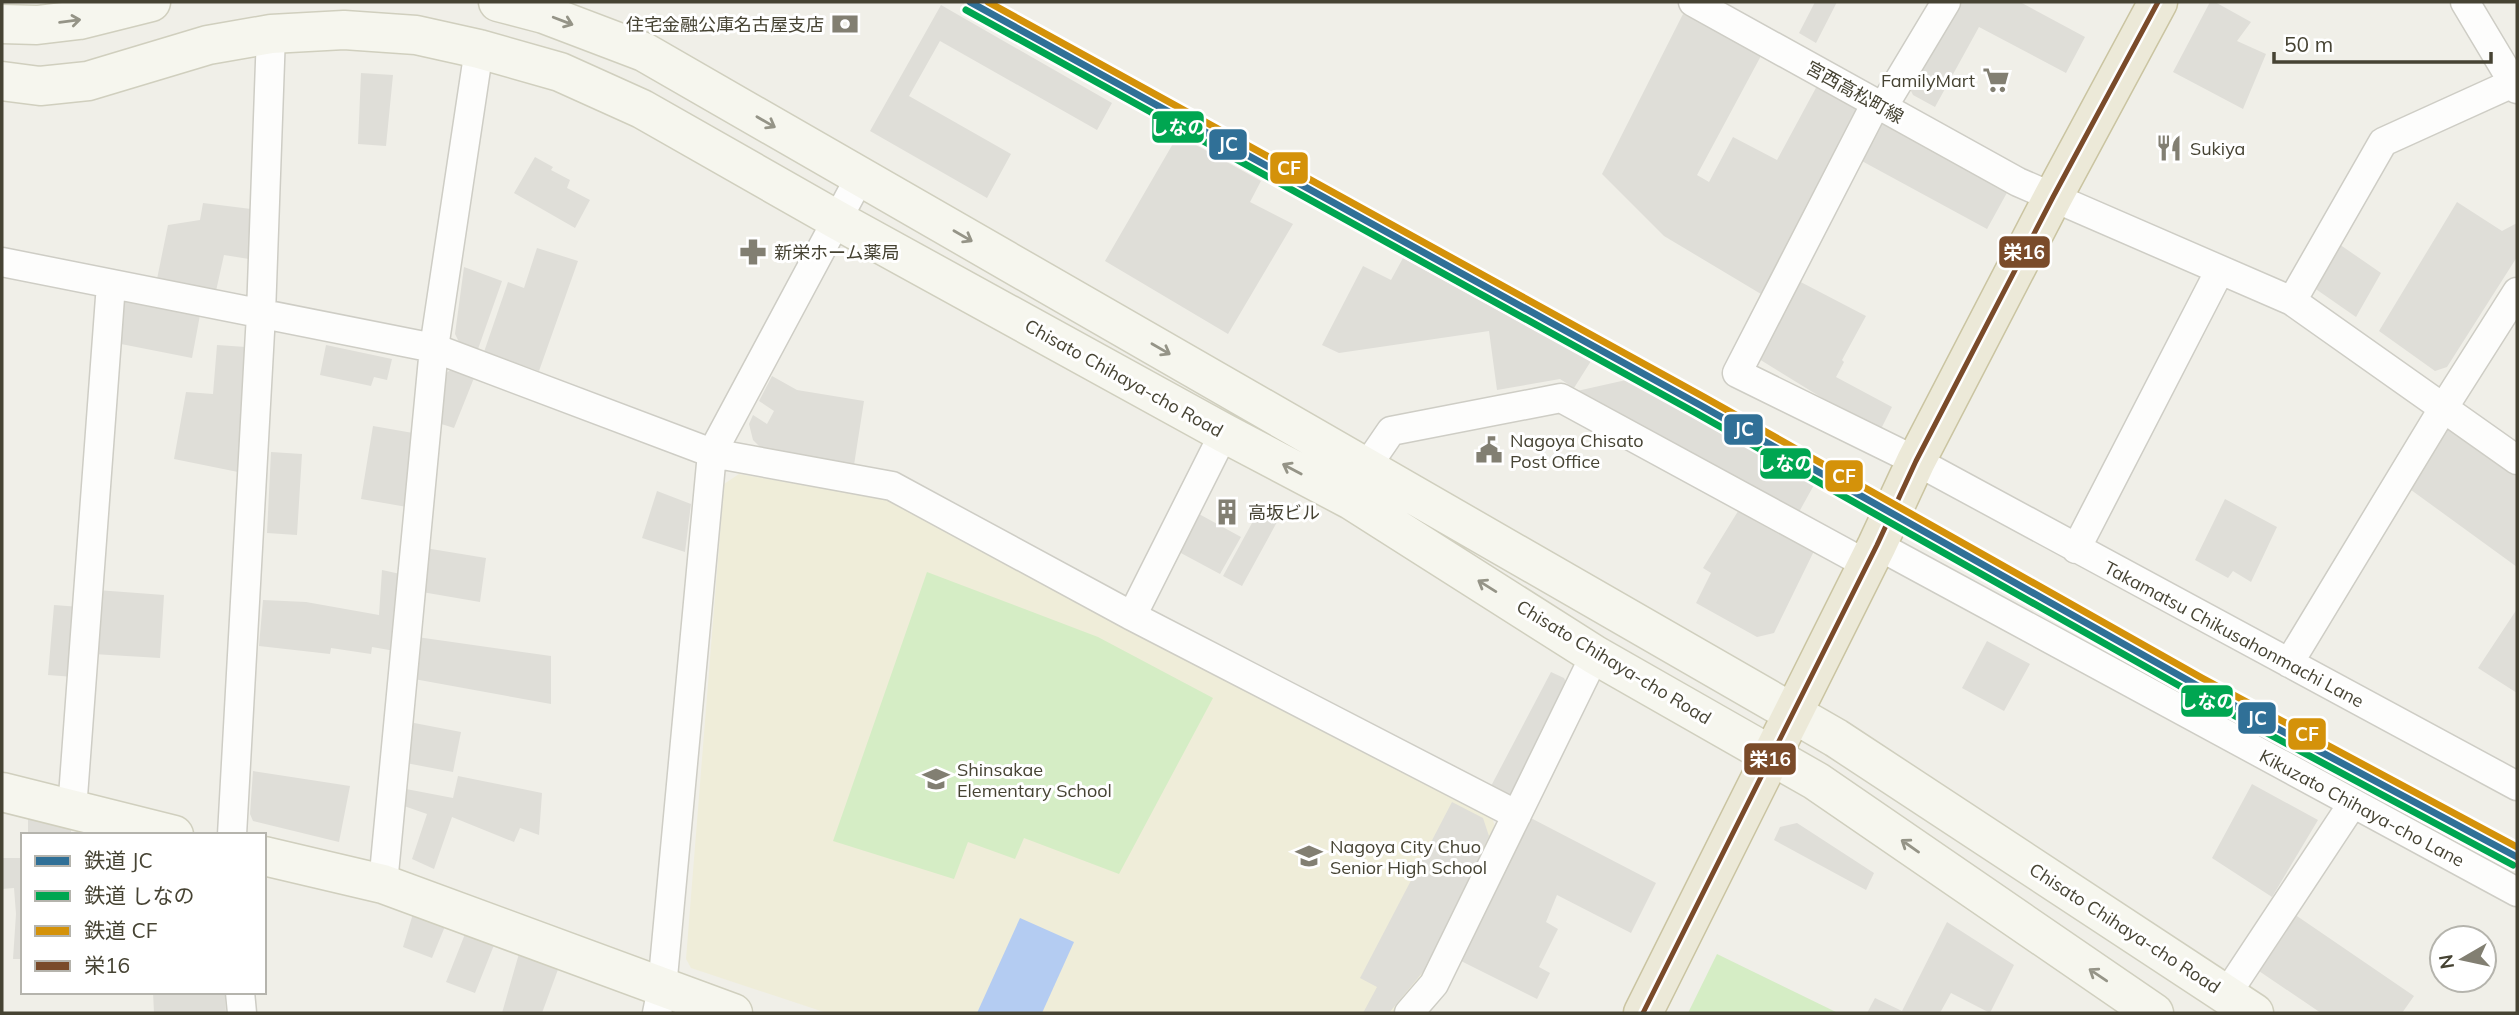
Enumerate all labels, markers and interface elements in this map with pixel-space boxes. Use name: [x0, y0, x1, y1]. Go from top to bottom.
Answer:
bank icon: 住宅金融公庫名古屋支店: [830, 9, 860, 39]
place label: 住宅金融公庫名古屋支店: [626, 13, 824, 36]
one-way arrow: [58, 14, 81, 27]
one-way arrow: [552, 16, 574, 29]
scale bar: [2274, 21, 2491, 65]
text: 50 m: [2284, 31, 2333, 57]
street label: 宮西高松町線: [1802, 56, 1908, 128]
supermarket icon: FamilyMart: [1981, 65, 2011, 95]
place label: FamilyMart: [1881, 69, 1975, 92]
line badge: しなの: [1151, 110, 1205, 144]
text: しなの: [1149, 115, 1207, 139]
one-way arrow: [756, 116, 776, 130]
line badge: JC: [1208, 128, 1248, 161]
text: JC: [1218, 132, 1238, 156]
restaurant icon: Sukiya: [2154, 133, 2184, 163]
place label: Sukiya: [2190, 137, 2245, 160]
line badge: CF: [1269, 151, 1309, 185]
text: CF: [1277, 156, 1301, 180]
one-way arrow: [953, 229, 973, 243]
line badge: 栄16: [1998, 235, 2051, 269]
pharmacy icon: 新栄ホーム薬局: [738, 237, 768, 267]
text: 栄16: [2003, 240, 2045, 264]
place label: 新栄ホーム薬局: [774, 241, 899, 264]
street label: Chisato Chihaya-cho Road: [1021, 314, 1227, 442]
one-way arrow: [1150, 343, 1171, 356]
line badge: JC: [1723, 413, 1764, 446]
text: JC: [1734, 417, 1754, 441]
place label: Nagoya Chisato Post Office: [1510, 429, 1643, 473]
public building icon: Nagoya Chisato Post Office: [1474, 435, 1504, 465]
line badge: しなの: [1759, 447, 1812, 480]
text: しなの: [1756, 451, 1814, 475]
line badge: CF: [1824, 459, 1864, 493]
one-way arrow: [1282, 462, 1303, 475]
text: CF: [1832, 464, 1856, 488]
building icon: 高坂ビル: [1212, 497, 1242, 527]
place label: 高坂ビル: [1248, 501, 1320, 524]
street label: Takamatsu Chikusahonmachi Lane: [2100, 556, 2368, 712]
one-way arrow: [1478, 579, 1497, 594]
street label: Chisato Chihaya-cho Road: [1512, 595, 1716, 729]
line badge: しなの: [2180, 684, 2234, 718]
text: しなの: [2178, 689, 2236, 713]
line badge: JC: [2237, 701, 2277, 735]
text: JC: [2247, 706, 2267, 730]
line badge: CF: [2287, 717, 2327, 751]
text: CF: [2295, 722, 2319, 746]
line badge: 栄16: [1743, 742, 1797, 776]
street label: Kikuzato Chihaya-cho Lane: [2256, 744, 2468, 872]
text: 栄16: [1749, 747, 1791, 771]
place label: Shinsakae Elementary School: [957, 758, 1112, 802]
school or university icon: Shinsakae Elementary School: [921, 764, 951, 794]
legend: [21, 833, 266, 994]
place label: Nagoya City Chuo Senior High School: [1330, 835, 1487, 879]
one-way arrow: [1901, 839, 1920, 853]
school or university icon: Nagoya City Chuo Senior High School: [1294, 841, 1324, 871]
text: 鉄道 JC: [84, 847, 153, 873]
street label: Chisato Chihaya-cho Road: [2025, 858, 2225, 998]
text: 鉄道 しなの: [84, 882, 194, 908]
text: 鉄道 CF: [84, 917, 158, 943]
north arrow: [2428, 924, 2498, 994]
text: 栄16: [84, 952, 130, 978]
text: N: [2433, 953, 2459, 971]
one-way arrow: [2089, 968, 2108, 982]

